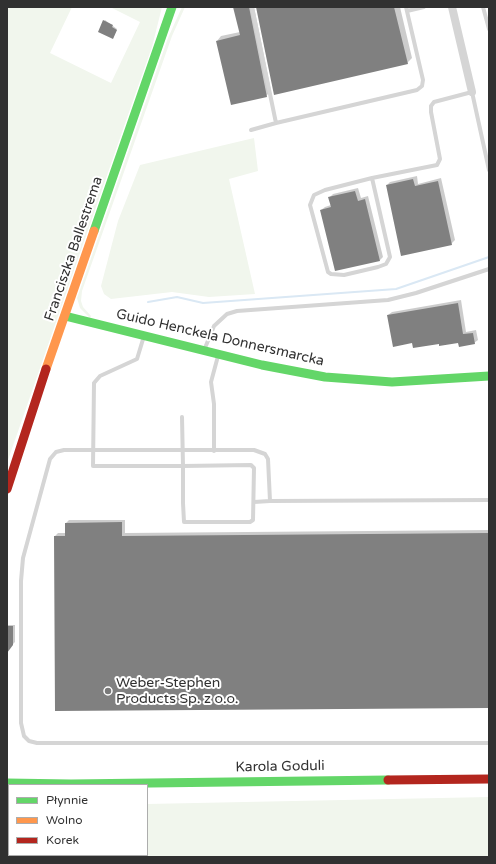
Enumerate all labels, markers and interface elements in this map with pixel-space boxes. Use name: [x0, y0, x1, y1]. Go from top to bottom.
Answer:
street label: Franciszka Ballestrema: [41, 174, 107, 324]
street label: Guido Henckela Donnersmarcka: [114, 306, 326, 370]
place label: Weber-Stephen Products Sp. z o.o.: [116, 675, 238, 708]
marker: Weber-Stephen Products Sp. z o.o.: [103, 686, 113, 696]
street label: Karola Goduli: [235, 758, 325, 776]
legend: [8, 784, 148, 856]
text: Płynnie: [46, 793, 88, 807]
text: Wolno: [46, 813, 82, 827]
text: Korek: [46, 833, 79, 847]

